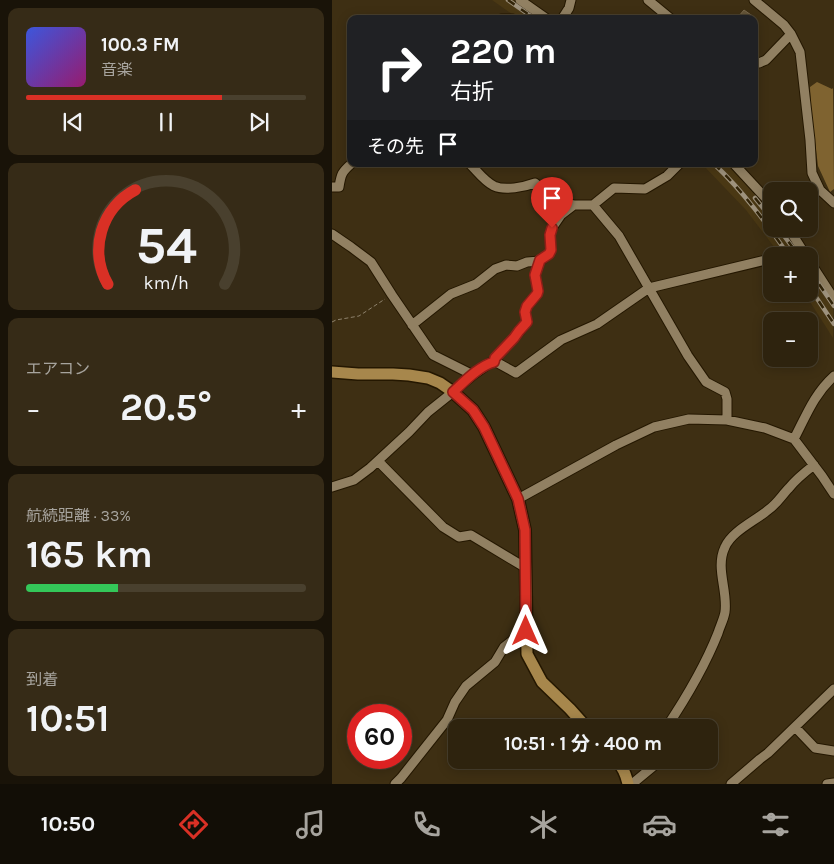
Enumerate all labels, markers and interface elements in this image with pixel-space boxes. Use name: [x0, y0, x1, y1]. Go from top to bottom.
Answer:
text: 220 m: [450, 31, 557, 72]
text: 100.3 FM: [101, 34, 180, 56]
icon: right: [367, 35, 432, 100]
text: 音楽: [101, 60, 133, 79]
text: 右折: [450, 79, 494, 105]
icon: previous: [59, 108, 87, 136]
icon: pause: [152, 108, 180, 136]
icon: next: [245, 108, 273, 136]
icon: arrive: [434, 130, 462, 158]
text: その先: [367, 136, 424, 158]
pin: [531, 177, 573, 228]
map controls: [763, 182, 818, 367]
button: search: [763, 182, 818, 237]
icon: arrive: [538, 184, 566, 212]
text: 54: [135, 215, 197, 276]
button: +: [763, 247, 818, 302]
text: km/h: [143, 273, 189, 294]
button: −: [763, 312, 818, 367]
text: エアコン: [26, 359, 90, 378]
text: 20.5°: [120, 385, 212, 430]
text: −: [26, 392, 41, 425]
text: +: [291, 392, 306, 425]
text: 航続距離 · 33%: [26, 506, 131, 525]
text: 165 km: [26, 532, 153, 577]
position arrow: [499, 604, 551, 656]
text: 到着: [26, 670, 58, 689]
text: 10:51: [26, 696, 110, 741]
speed limit sign: 60: [347, 704, 412, 769]
text: 10:51 · 1 分 · 400 m: [504, 733, 662, 755]
icon: directions: [176, 807, 211, 842]
icon: music: [293, 807, 328, 842]
icon: phone: [409, 807, 444, 842]
icon: climate: [526, 807, 561, 842]
icon: car: [642, 807, 677, 842]
icon: filters: [758, 807, 793, 842]
text: 10:50: [41, 811, 95, 837]

